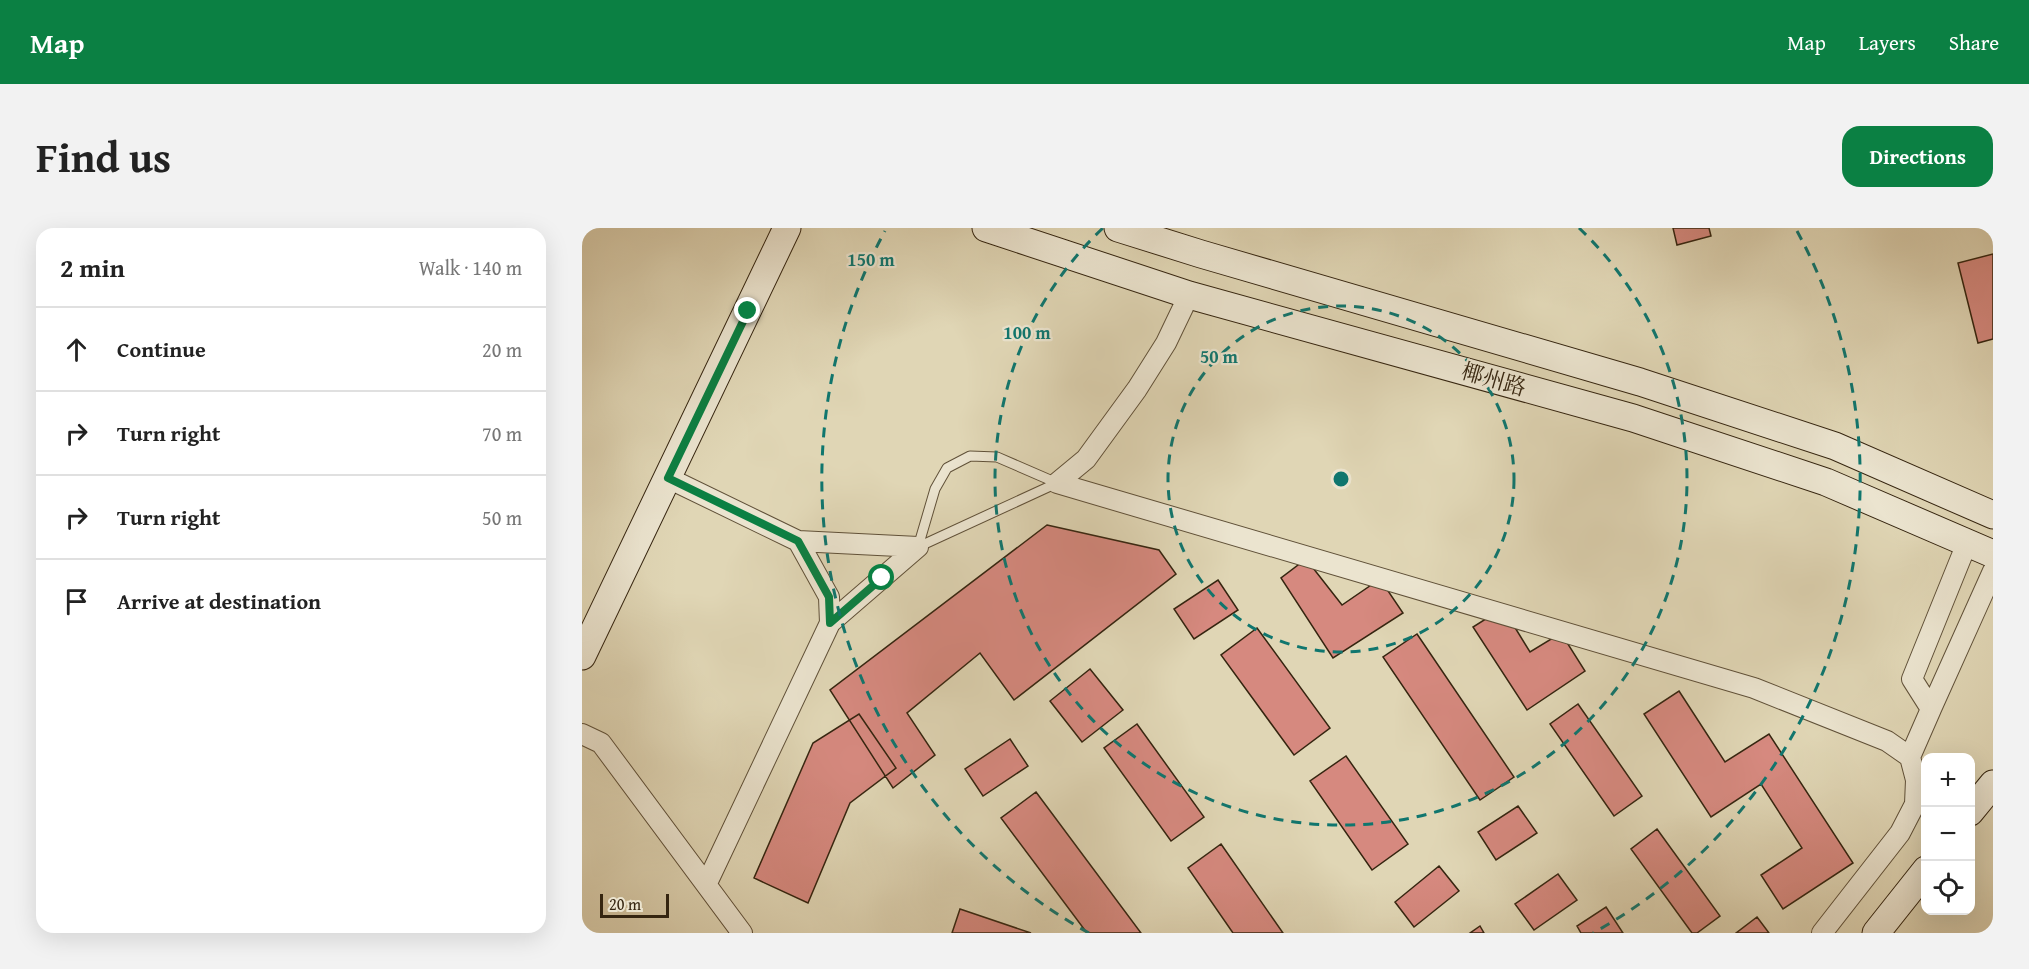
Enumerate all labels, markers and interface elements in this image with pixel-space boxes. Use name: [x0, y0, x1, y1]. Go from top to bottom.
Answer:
text: Map: [30, 22, 84, 63]
text: Map: [1787, 27, 1826, 58]
text: Layers: [1859, 27, 1916, 58]
text: Share: [1949, 27, 1999, 58]
text: Find us: [36, 126, 171, 187]
button: Directions: [1842, 126, 1993, 187]
text: 150 m: [847, 246, 895, 273]
text: 2 min: [60, 248, 125, 287]
text: Walk · 140 m: [419, 253, 522, 282]
route end: [734, 297, 760, 323]
text: 100 m: [1003, 319, 1051, 346]
icon: ahead: [60, 333, 93, 366]
text: Continue: [117, 333, 206, 365]
text: 20 m: [482, 335, 522, 364]
text: 50 m: [1200, 343, 1239, 370]
street label: 椰州路: [1458, 355, 1530, 403]
icon: right: [60, 417, 93, 450]
text: Turn right: [117, 417, 220, 449]
text: 70 m: [482, 419, 522, 448]
centre of rings: [1331, 469, 1351, 489]
icon: right: [60, 501, 93, 534]
text: Turn right: [117, 501, 220, 533]
text: 50 m: [482, 503, 522, 532]
route start: [868, 564, 894, 590]
icon: arrive: [60, 585, 93, 618]
text: Arrive at destination: [117, 585, 321, 617]
map controls: [1921, 753, 1975, 915]
button: +: [1921, 753, 1975, 807]
button: −: [1921, 807, 1975, 861]
button: locate: [1921, 861, 1975, 915]
scale bar: [600, 891, 669, 918]
text: 20 m: [609, 892, 641, 916]

